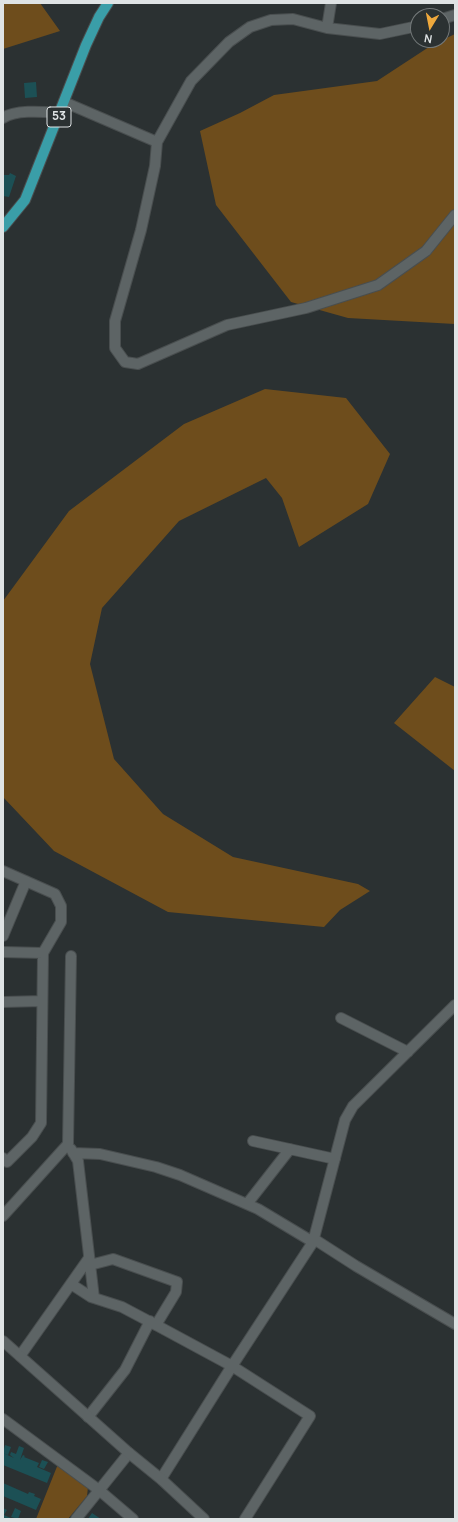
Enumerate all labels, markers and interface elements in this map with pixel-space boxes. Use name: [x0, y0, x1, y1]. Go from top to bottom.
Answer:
north arrow: [410, 8, 450, 48]
text: N: [423, 31, 433, 47]
road number: 53: [47, 107, 71, 127]

